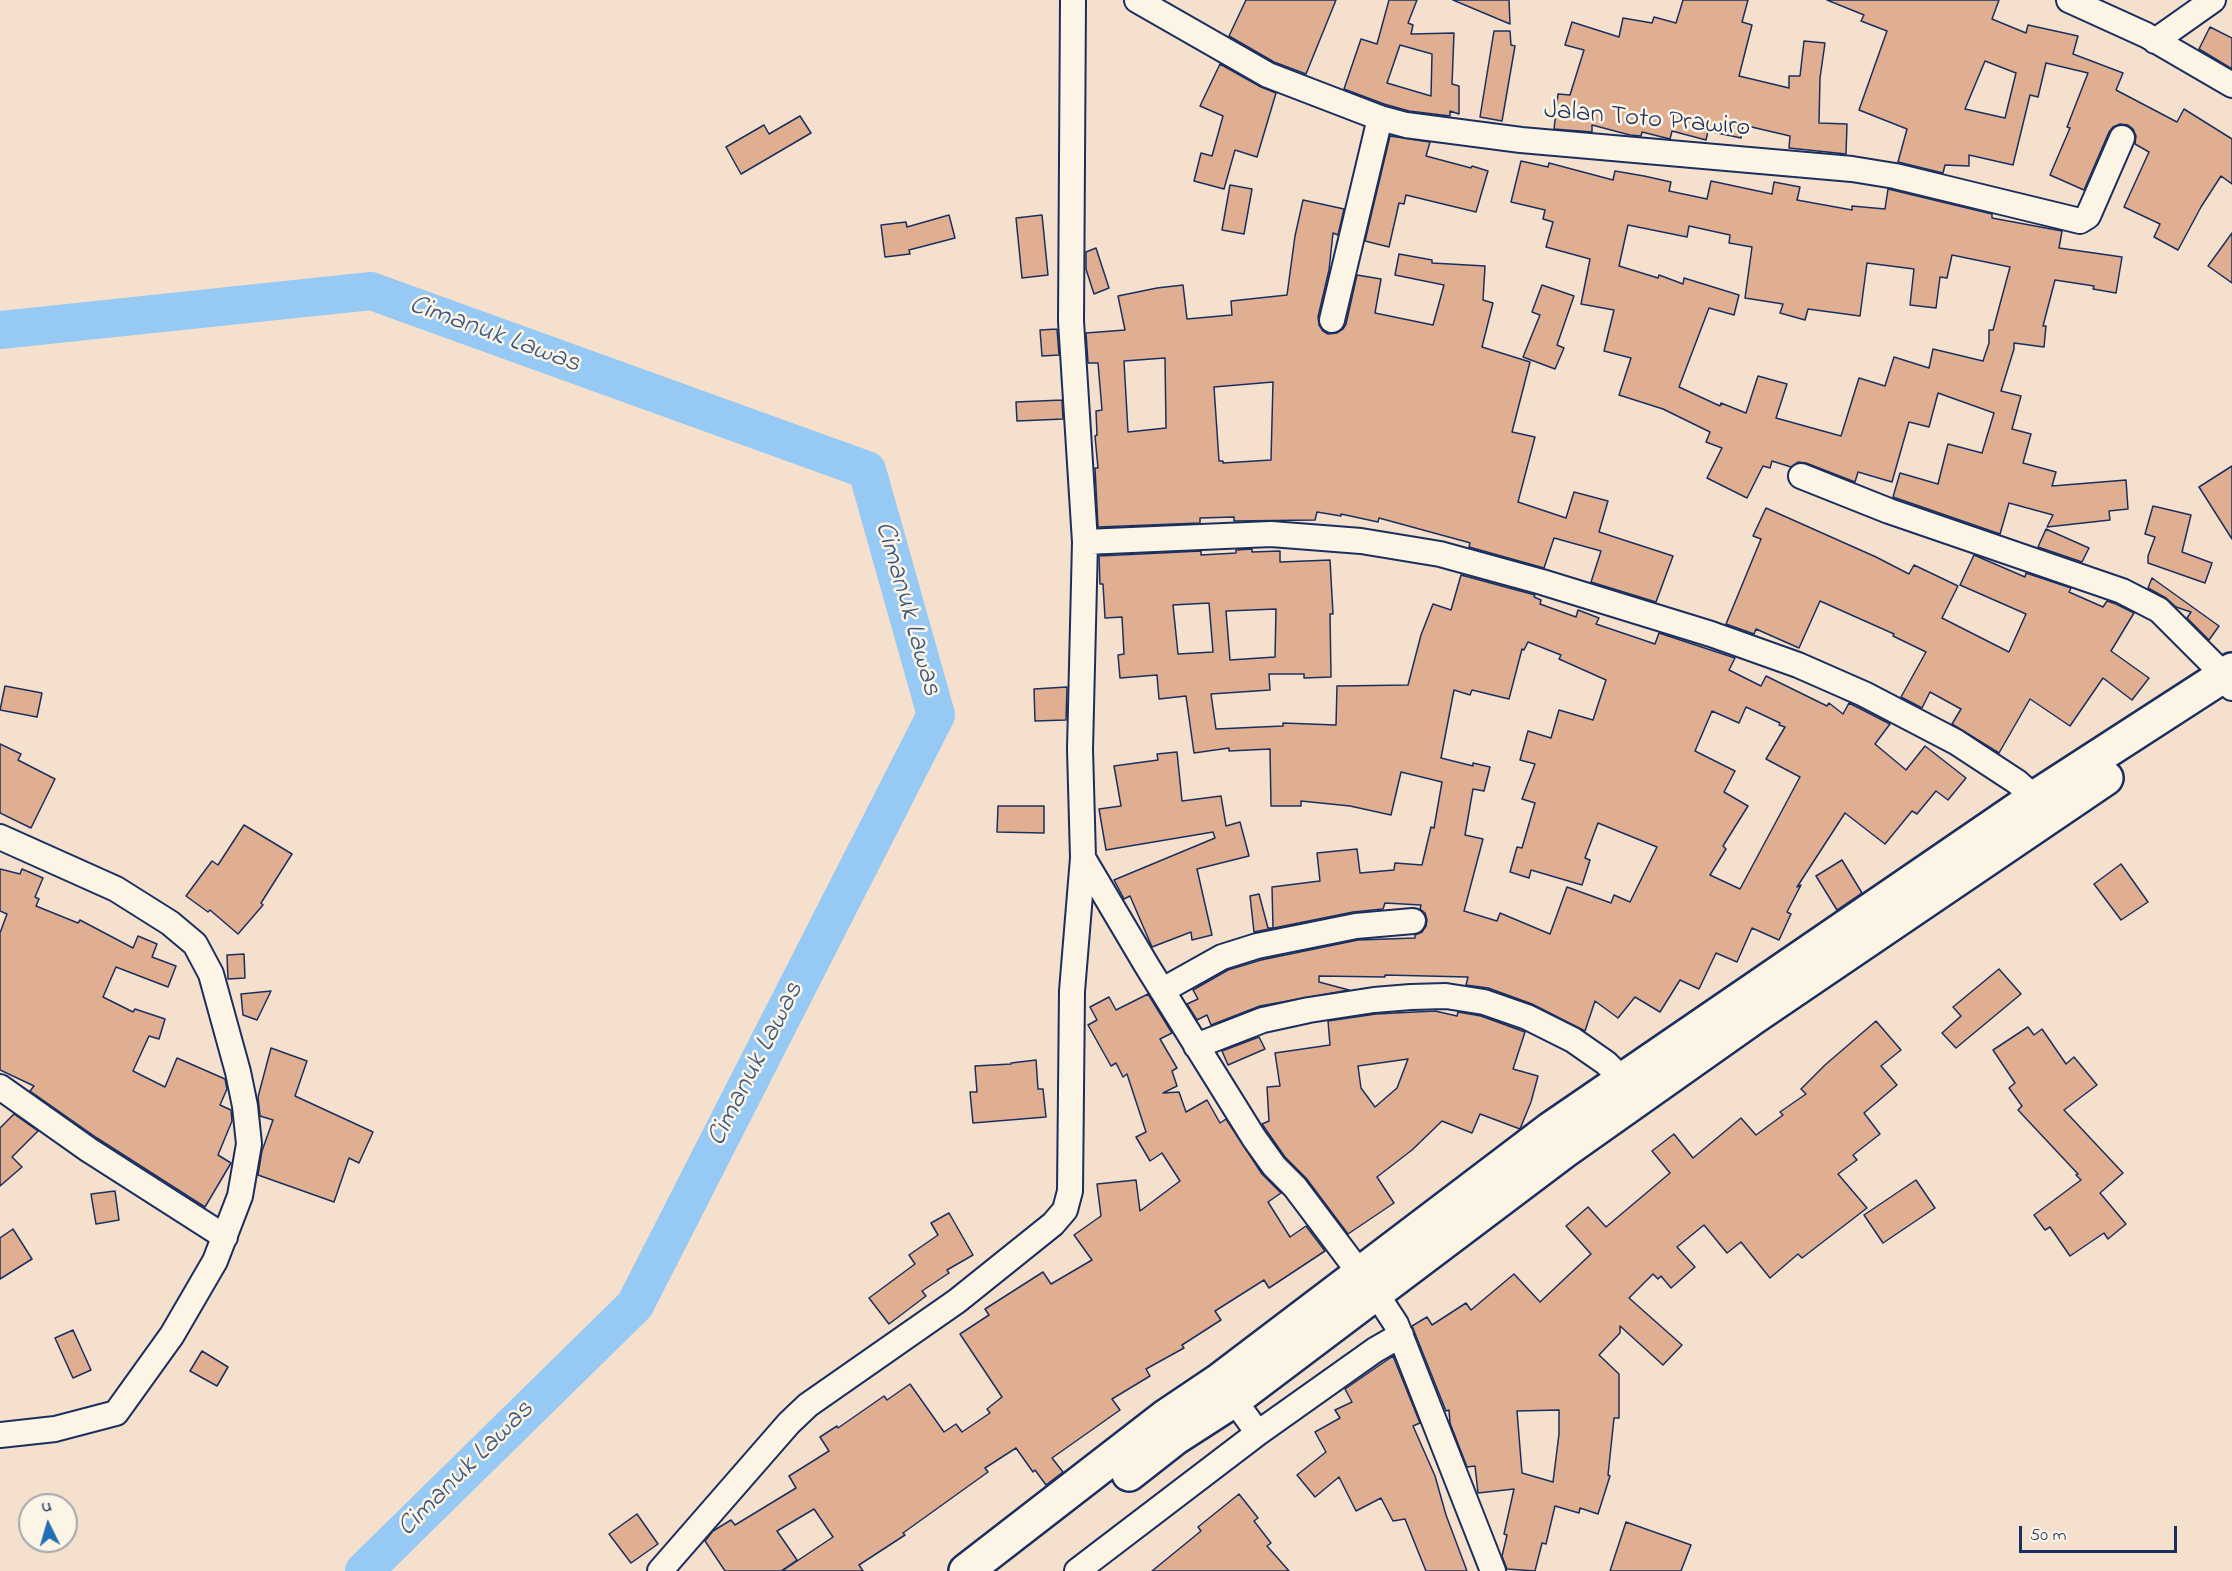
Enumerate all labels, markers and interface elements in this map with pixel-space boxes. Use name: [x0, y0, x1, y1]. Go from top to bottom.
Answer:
street label: Jalan Toto Prawiro: [1542, 96, 1752, 146]
water label: Cimanuk Lawas: [404, 290, 584, 382]
water label: Cimanuk Lawas: [865, 518, 947, 700]
water label: Cimanuk Lawas: [701, 977, 813, 1153]
water label: Cimanuk Lawas: [392, 1395, 542, 1545]
north arrow: [18, 1493, 78, 1553]
text: U: [41, 1495, 53, 1519]
scale bar: [2022, 1514, 2180, 1552]
text: 50 m: [2030, 1523, 2067, 1549]

